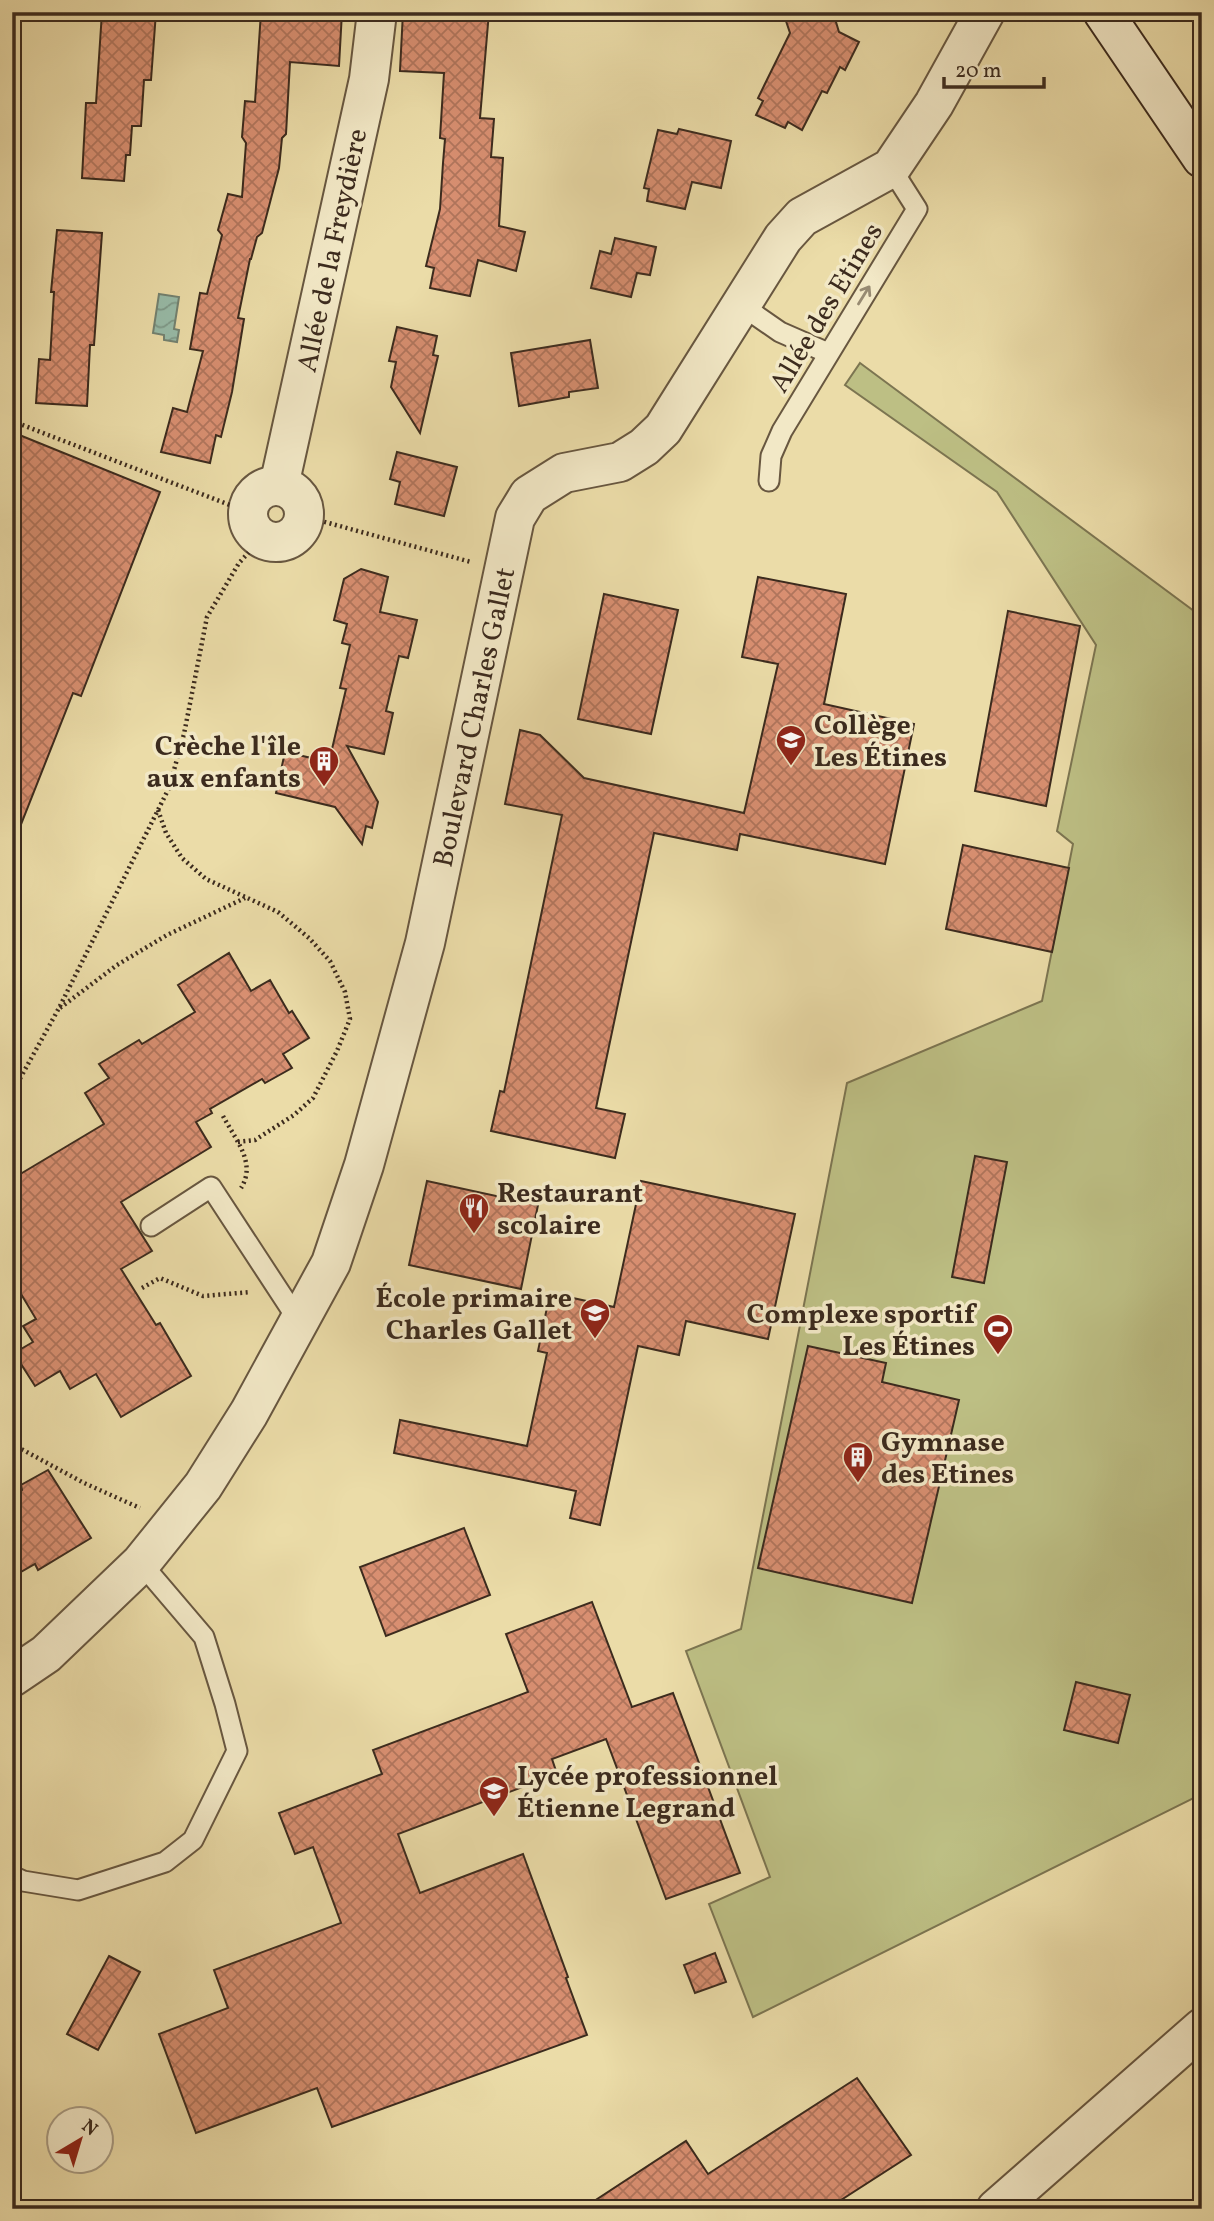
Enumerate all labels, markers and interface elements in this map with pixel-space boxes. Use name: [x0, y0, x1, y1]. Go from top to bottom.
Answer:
scale bar: [944, 46, 1044, 90]
text: 20 m: [955, 57, 1001, 86]
street label: Allée de la Freydière: [289, 125, 378, 376]
street label: Allée des Etines: [761, 216, 893, 401]
one-way arrow: [857, 286, 871, 306]
street label: Boulevard Charles Gallet: [425, 564, 526, 871]
place label: Collège Les Étines: [814, 707, 947, 778]
school or university icon: Collège Les Étines: [774, 723, 808, 767]
place label: Crèche l'île aux enfants: [147, 728, 301, 799]
building icon: Crèche l'île aux enfants: [307, 744, 341, 788]
place label: Restaurant scolaire: [497, 1175, 643, 1246]
restaurant icon: Restaurant scolaire: [457, 1191, 491, 1235]
place label: École primaire Charles Gallet: [376, 1280, 572, 1351]
school or university icon: École primaire Charles Gallet: [578, 1296, 612, 1340]
place label: Complexe sportif Les Étines: [747, 1296, 977, 1367]
sports icon: Complexe sportif Les Étines: [981, 1312, 1015, 1356]
place label: Gymnase des Etines: [881, 1424, 1014, 1495]
building icon: Gymnase des Etines: [841, 1440, 875, 1484]
place label: Lycée professionnel Étienne Legrand: [517, 1758, 778, 1829]
school or university icon: Lycée professionnel Étienne Legrand: [477, 1774, 511, 1818]
north arrow: [46, 2106, 116, 2176]
text: N: [76, 2114, 103, 2143]

